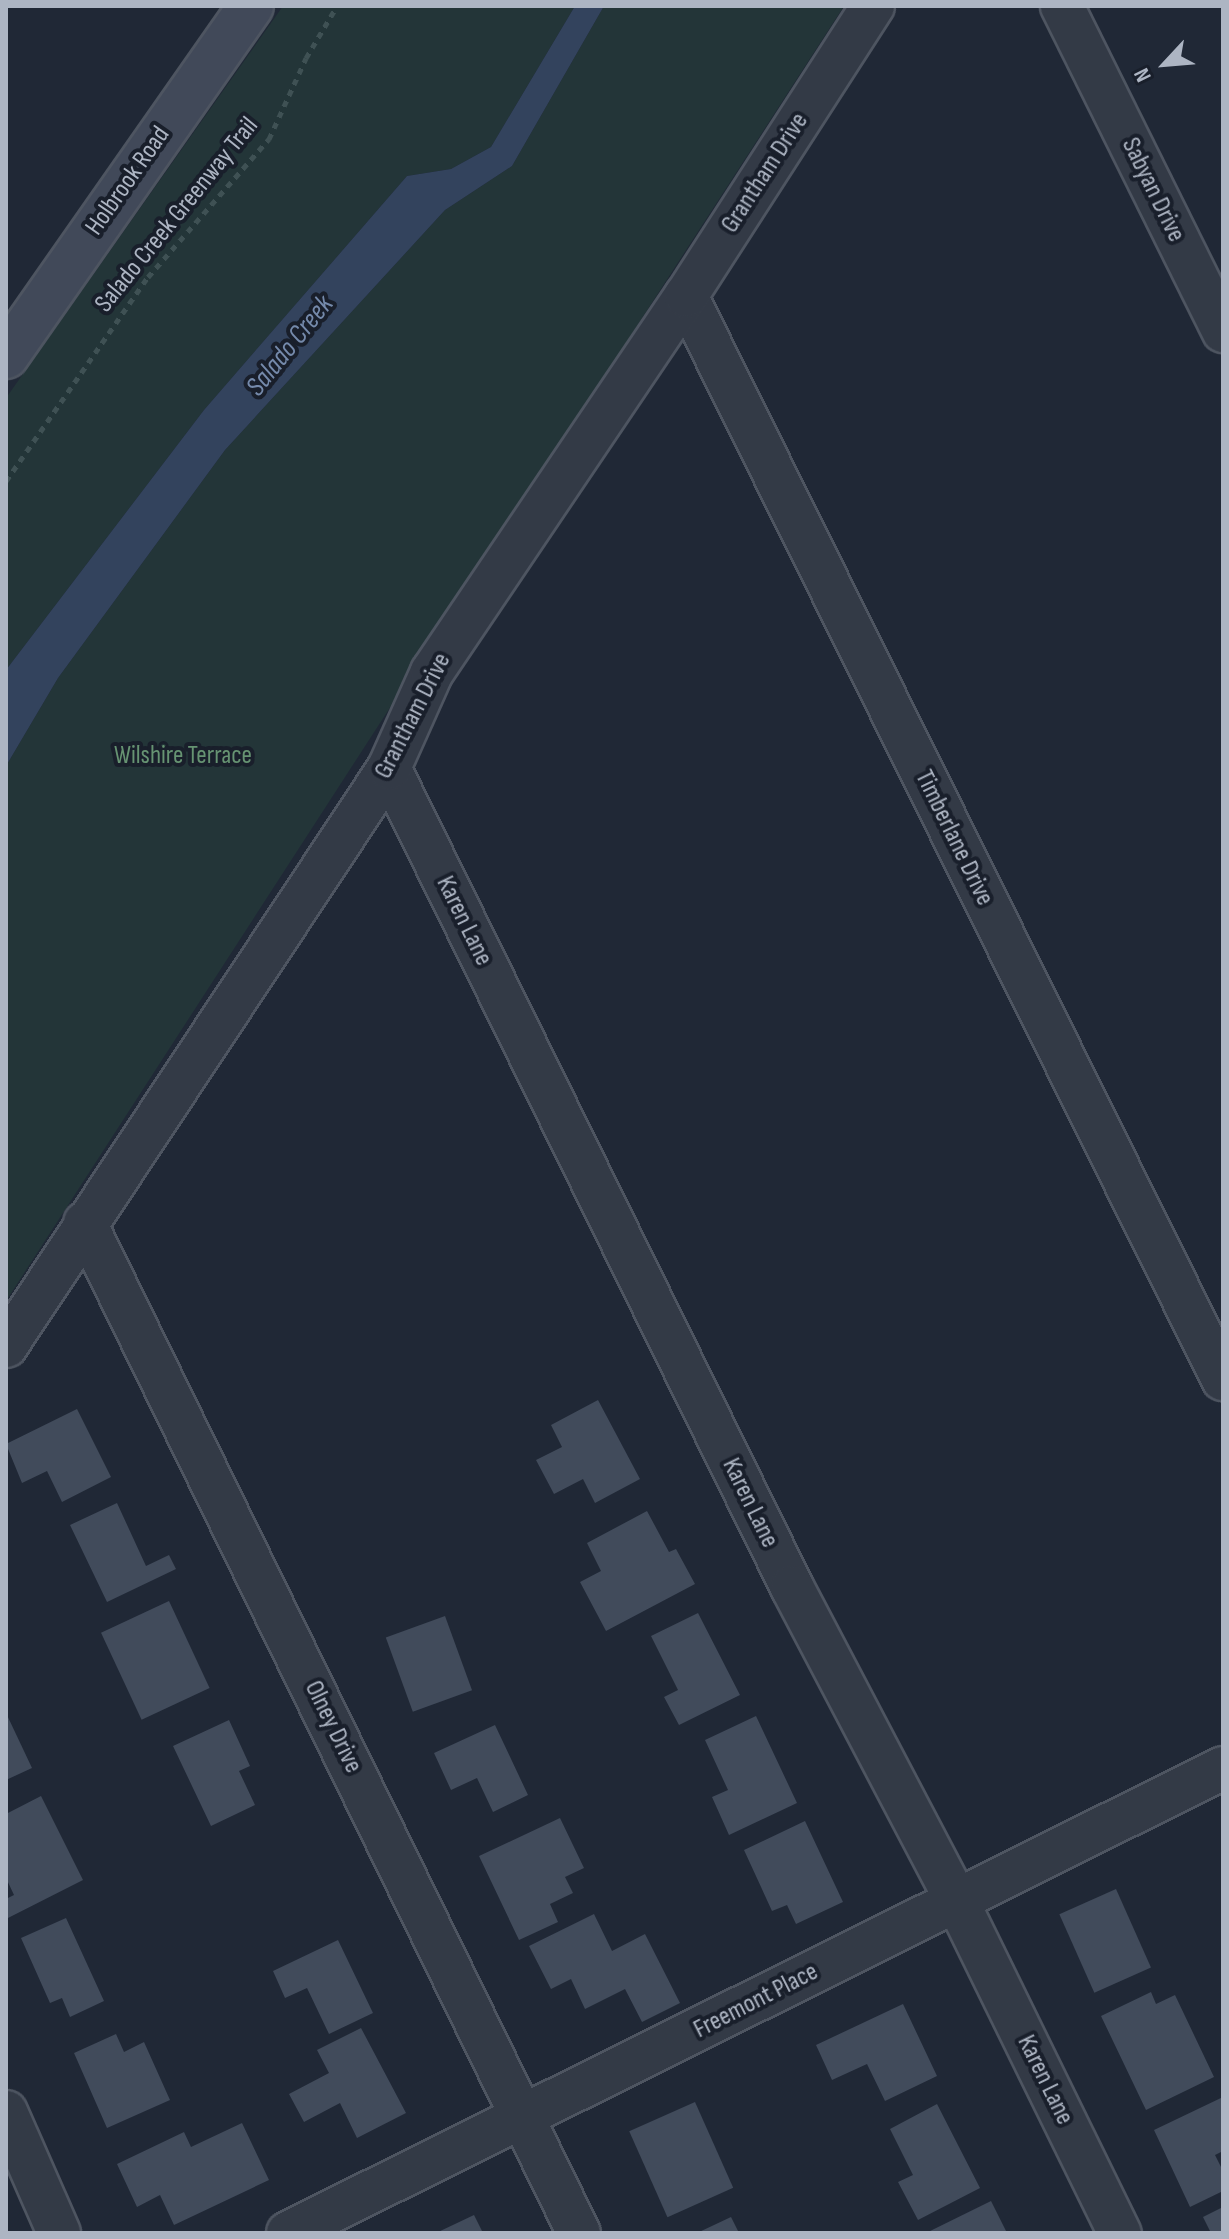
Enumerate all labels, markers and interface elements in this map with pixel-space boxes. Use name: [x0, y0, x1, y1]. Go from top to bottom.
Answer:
north arrow: [1125, 24, 1205, 104]
text: N: [1128, 64, 1158, 86]
street label: Grantham Drive: [715, 107, 815, 239]
street label: Salado Creek Greenway Trail: [89, 111, 265, 319]
street label: Holbrook Road: [79, 121, 177, 241]
street label: Sabyan Drive: [1114, 133, 1192, 247]
water label: Salado Creek: [239, 289, 341, 403]
street label: Grantham Drive: [368, 648, 458, 784]
park label: Wilshire Terrace: [114, 740, 252, 772]
street label: Timberlane Drive: [908, 765, 1000, 911]
street label: Karen Lane: [429, 871, 499, 971]
street label: Karen Lane: [715, 1453, 785, 1553]
street label: Olney Drive: [297, 1676, 369, 1778]
street label: Freemont Place: [689, 1956, 823, 2046]
street label: Karen Lane: [1010, 2030, 1080, 2130]

